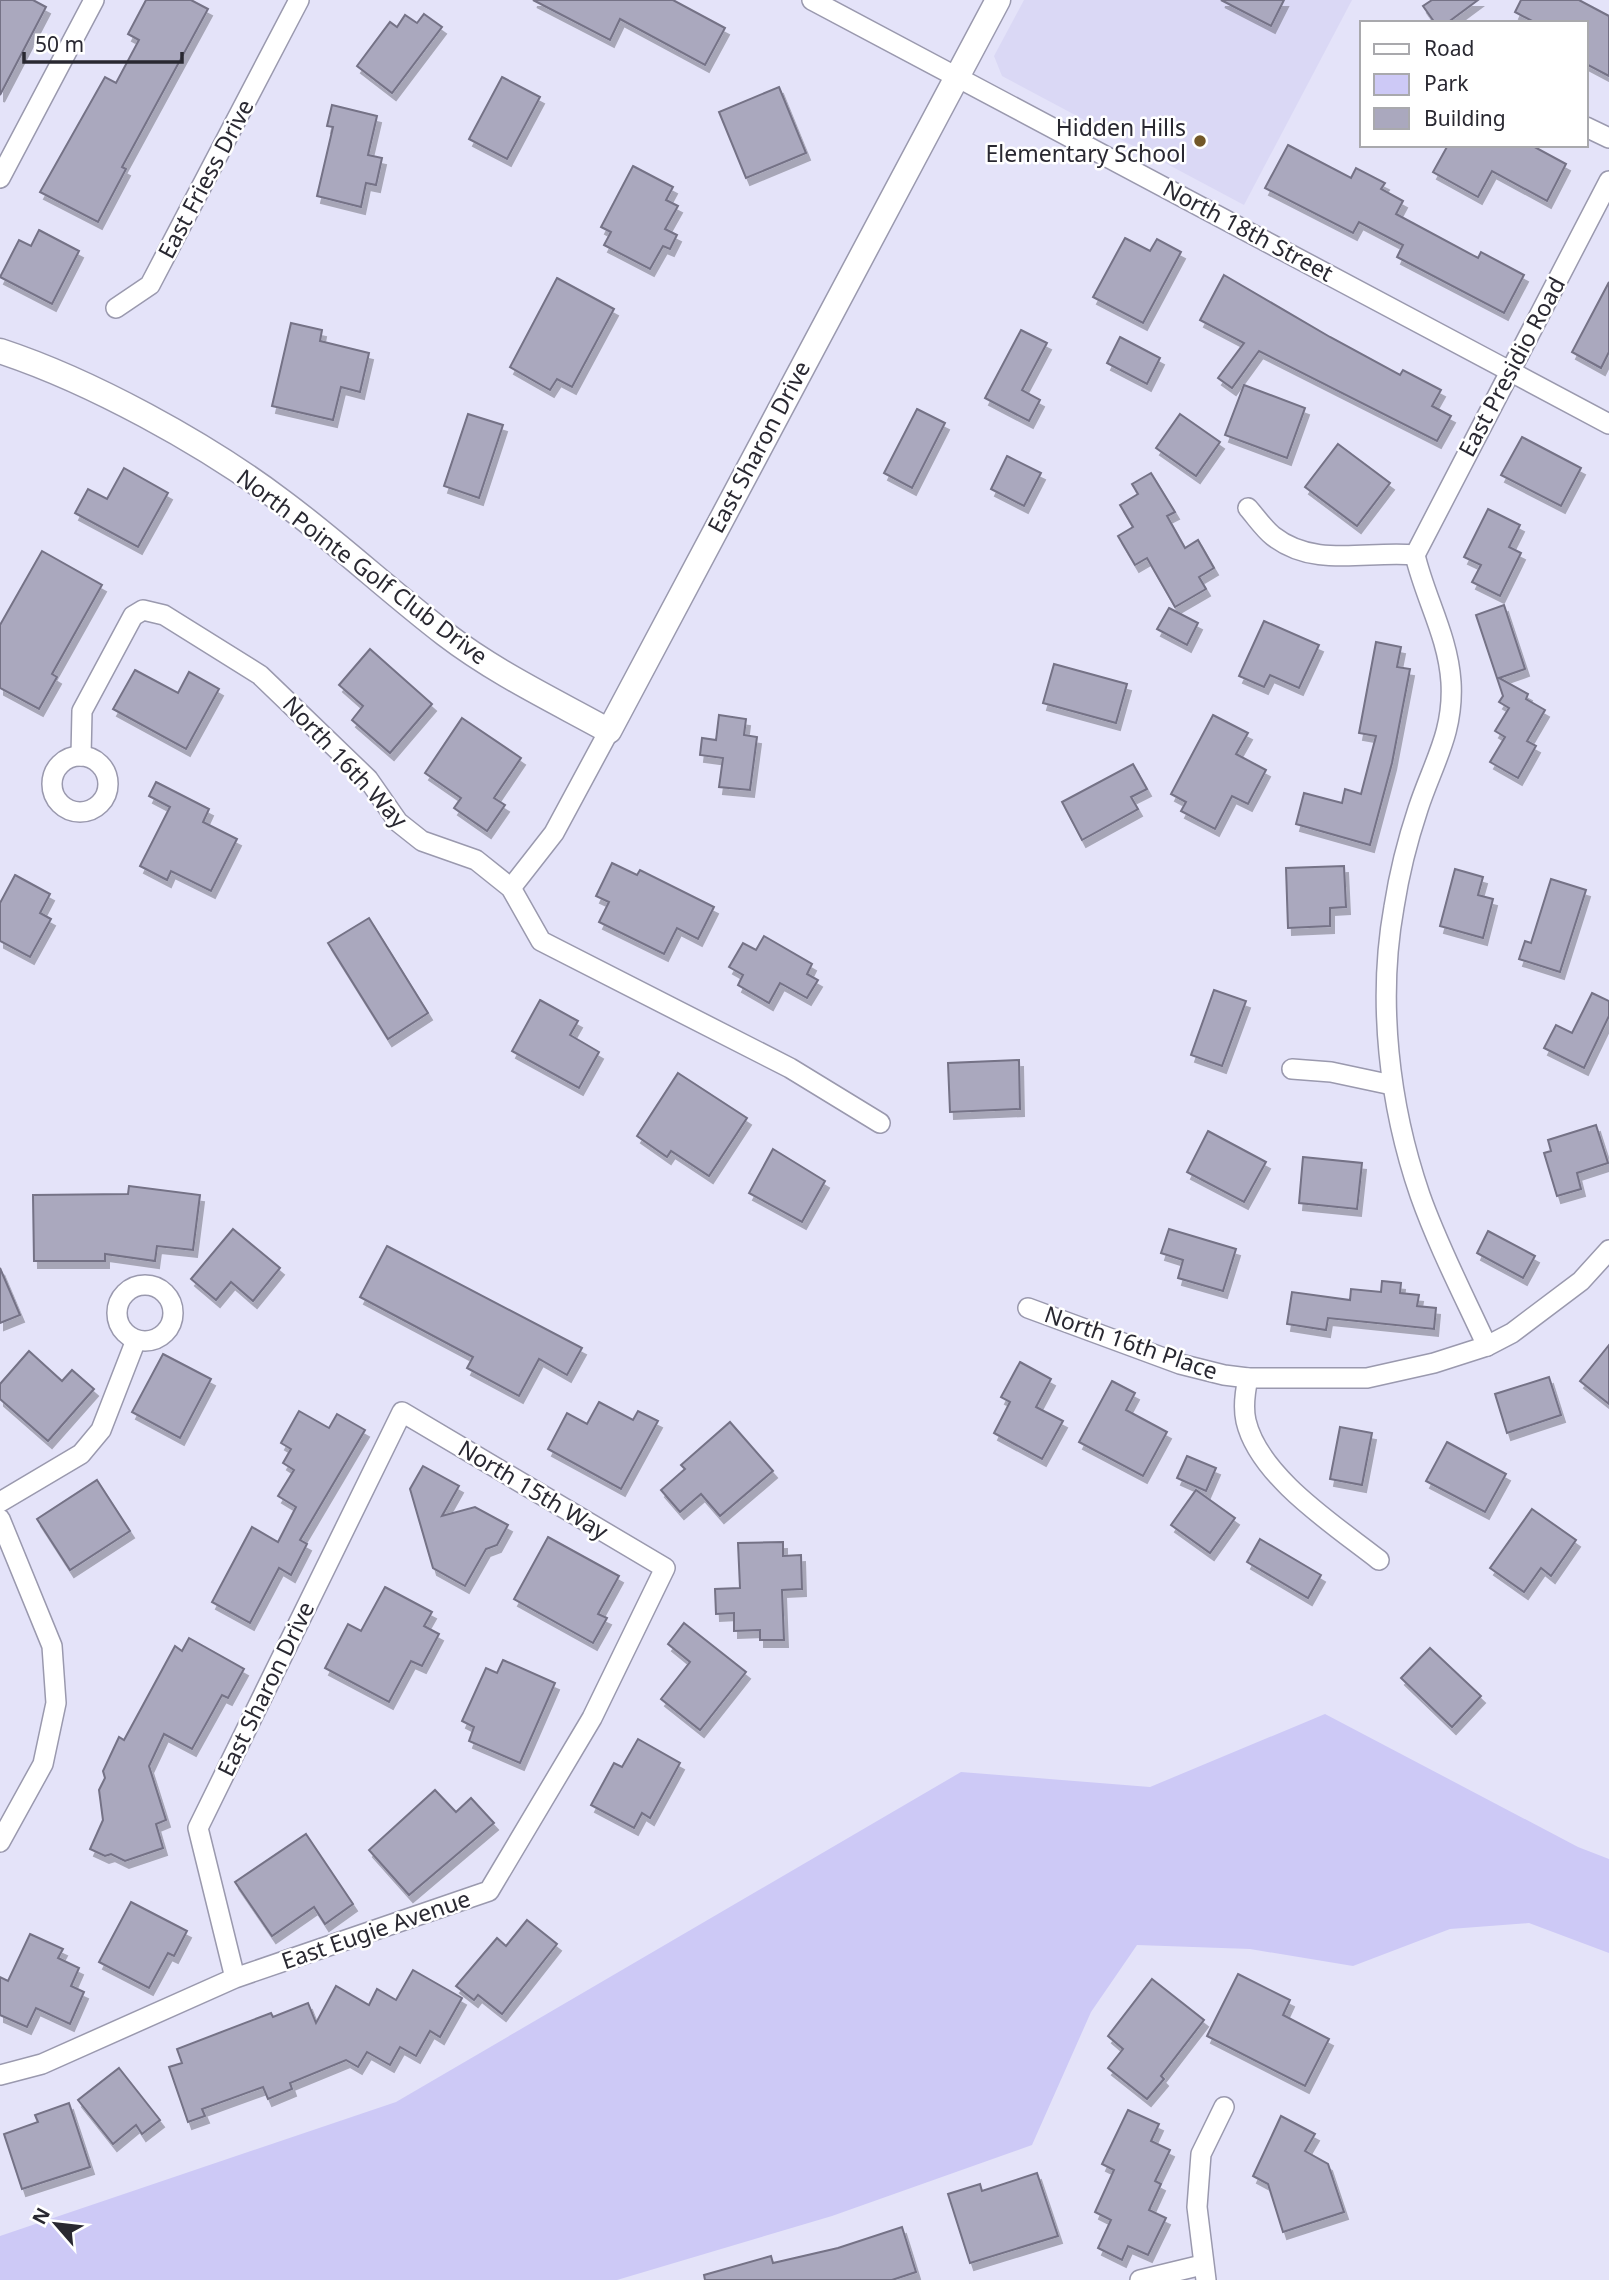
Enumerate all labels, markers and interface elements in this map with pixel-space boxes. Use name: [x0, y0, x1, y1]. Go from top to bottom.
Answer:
scale bar: [24, 21, 182, 65]
legend: [1360, 21, 1588, 147]
text: 50 m: [35, 30, 84, 58]
text: Road: [1424, 34, 1474, 62]
text: Park: [1424, 69, 1469, 97]
street label: East Friess Drive: [150, 93, 261, 264]
text: Building: [1424, 104, 1506, 132]
place label: Hidden Hills Elementary School: [986, 111, 1186, 169]
marker: Hidden Hills Elementary School: [1192, 133, 1208, 149]
street label: North 18th Street: [1158, 172, 1339, 288]
street label: East Presidio Road: [1450, 271, 1572, 462]
street label: East Sharon Drive: [699, 355, 817, 538]
street label: North Pointe Golf Club Drive: [230, 461, 495, 671]
street label: North 16th Way: [276, 688, 416, 835]
street label: North 16th Place: [1041, 1297, 1222, 1387]
street label: North 15th Way: [453, 1432, 615, 1547]
street label: East Sharon Drive: [209, 1596, 321, 1781]
street label: East Eugie Avenue: [277, 1882, 474, 1976]
north arrow: [21, 2189, 91, 2259]
text: N: [26, 2203, 56, 2229]

